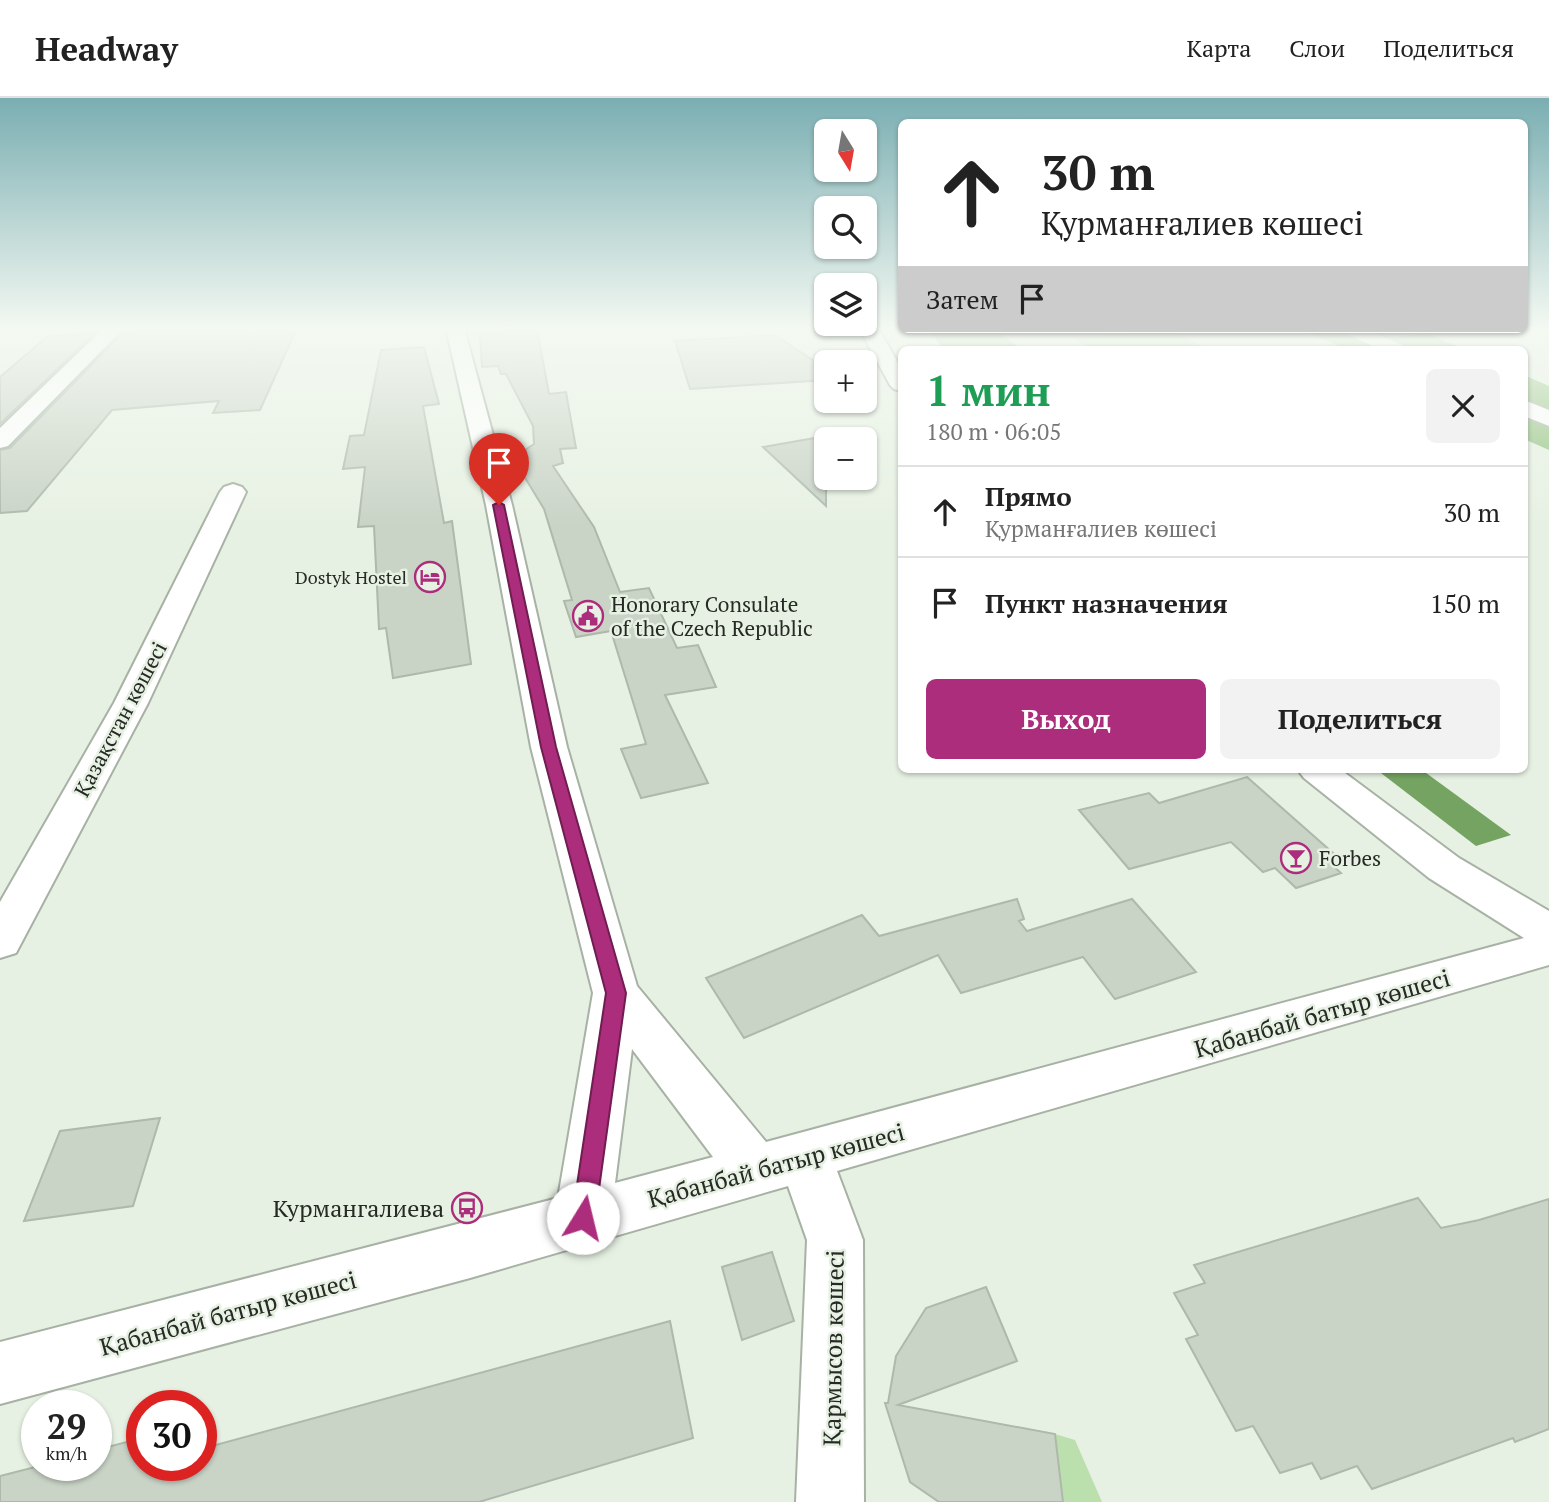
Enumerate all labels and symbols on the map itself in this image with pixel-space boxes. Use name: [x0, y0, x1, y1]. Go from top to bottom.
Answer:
north arrow: [814, 119, 877, 182]
pin: [469, 433, 529, 505]
hotel icon: Dostyk Hostel: [413, 560, 447, 594]
place label: Dostyk Hostel: [295, 565, 407, 589]
place label: Honorary Consulate of the Czech Republic: [611, 590, 813, 642]
public building icon: Honorary Consulate of the Czech Republic: [571, 599, 605, 633]
street label: Қазақстан көшесі: [67, 636, 173, 802]
bar icon: Forbes: [1279, 841, 1313, 875]
place label: Forbes: [1319, 844, 1381, 872]
street label: Қабанбай батыр көшесі: [1190, 961, 1454, 1065]
street label: Қабанбай батыр көшесі: [644, 1115, 908, 1215]
position arrow: [546, 1181, 620, 1255]
bus stop icon: Курмангалиева: [450, 1191, 484, 1225]
place label: Курмангалиева: [273, 1192, 444, 1224]
street label: Қармысов көшесі: [815, 1250, 851, 1446]
street label: Қабанбай батыр көшесі: [96, 1263, 360, 1363]
speed limit sign: 30: [126, 1390, 217, 1481]

